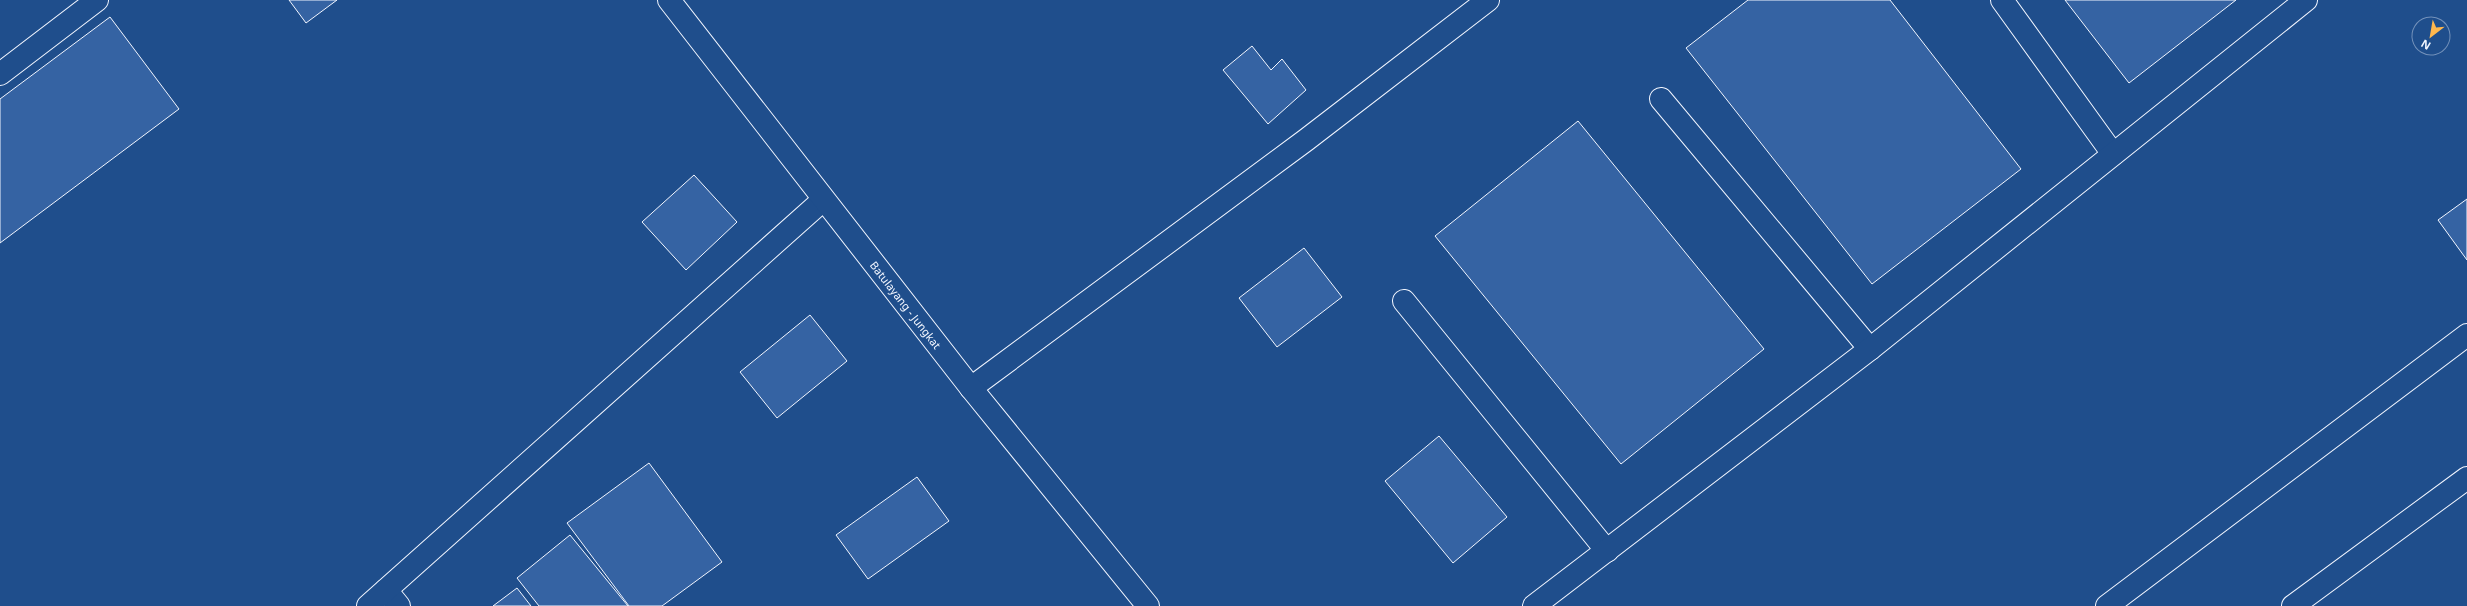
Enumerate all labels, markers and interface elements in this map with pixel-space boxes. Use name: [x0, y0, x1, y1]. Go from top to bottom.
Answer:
north arrow: [2411, 16, 2451, 56]
text: N: [2418, 36, 2433, 54]
street label: Batulayang - Jungkat: [867, 258, 945, 352]

